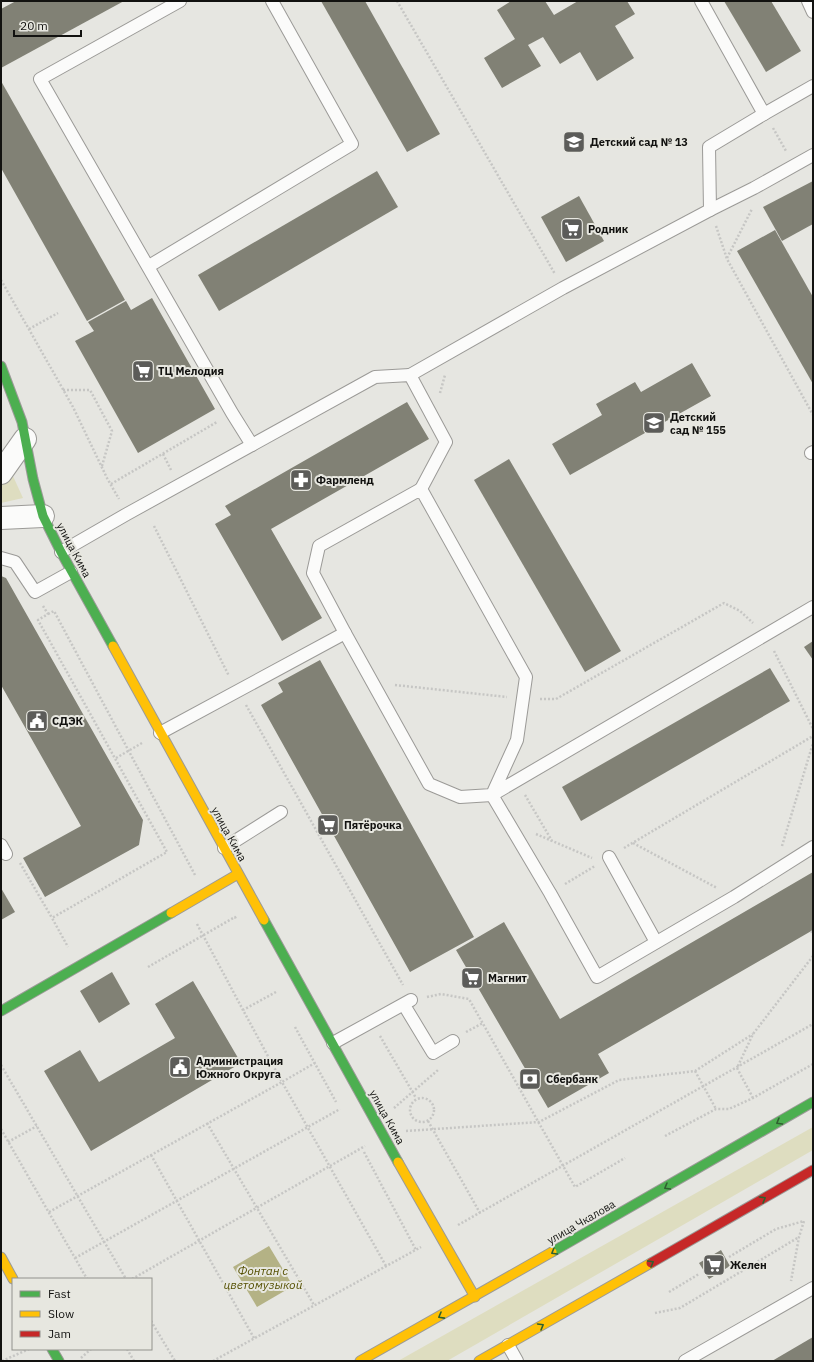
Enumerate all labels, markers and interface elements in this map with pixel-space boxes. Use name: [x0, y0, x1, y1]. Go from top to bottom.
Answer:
scale bar: [14, 12, 81, 38]
text: 20 m: [20, 18, 48, 33]
school or university icon: Детский сад № 13: [561, 129, 587, 155]
place label: Детский сад № 13: [590, 135, 688, 149]
supermarket icon: Родник: [559, 216, 585, 242]
place label: Родник: [588, 222, 629, 236]
supermarket icon: ТЦ Мелодия: [130, 358, 156, 384]
place label: ТЦ Мелодия: [158, 364, 224, 378]
school or university icon: Детский сад № 155: [641, 410, 667, 436]
place label: Детский сад № 155: [670, 410, 726, 437]
pharmacy icon: Фармленд: [288, 467, 314, 493]
place label: Фармленд: [316, 473, 375, 487]
street label: улица Кима: [54, 520, 94, 580]
public building icon: СДЭК: [24, 708, 50, 734]
place label: СДЭК: [52, 714, 83, 728]
street label: улица Кима: [208, 804, 250, 864]
supermarket icon: Пятёрочка: [315, 812, 341, 838]
place label: Пятёрочка: [344, 818, 402, 832]
supermarket icon: Магнит: [459, 965, 485, 991]
place label: Магнит: [488, 971, 528, 985]
public building icon: Администрация Южного Округа: [167, 1054, 193, 1080]
place label: Администрация Южного Округа: [196, 1054, 283, 1081]
bank icon: Сбербанк: [517, 1066, 543, 1092]
place label: Сбербанк: [546, 1072, 598, 1086]
street label: улица Кима: [366, 1087, 408, 1147]
one-way arrow: [776, 1117, 783, 1124]
one-way arrow: [664, 1182, 671, 1189]
one-way arrow: [759, 1196, 766, 1203]
street label: улица Чкалова: [544, 1197, 618, 1247]
one-way arrow: [551, 1247, 558, 1254]
supermarket icon: Желен: [701, 1252, 727, 1278]
place label: Желен: [730, 1258, 767, 1272]
one-way arrow: [647, 1261, 654, 1268]
water label: Фонтан с цветомузыкой: [224, 1263, 303, 1292]
legend: [12, 1278, 152, 1350]
text: Fast: [48, 1286, 71, 1301]
text: Slow: [48, 1306, 74, 1321]
one-way arrow: [438, 1311, 445, 1319]
one-way arrow: [537, 1323, 545, 1330]
text: Jam: [48, 1326, 71, 1341]

